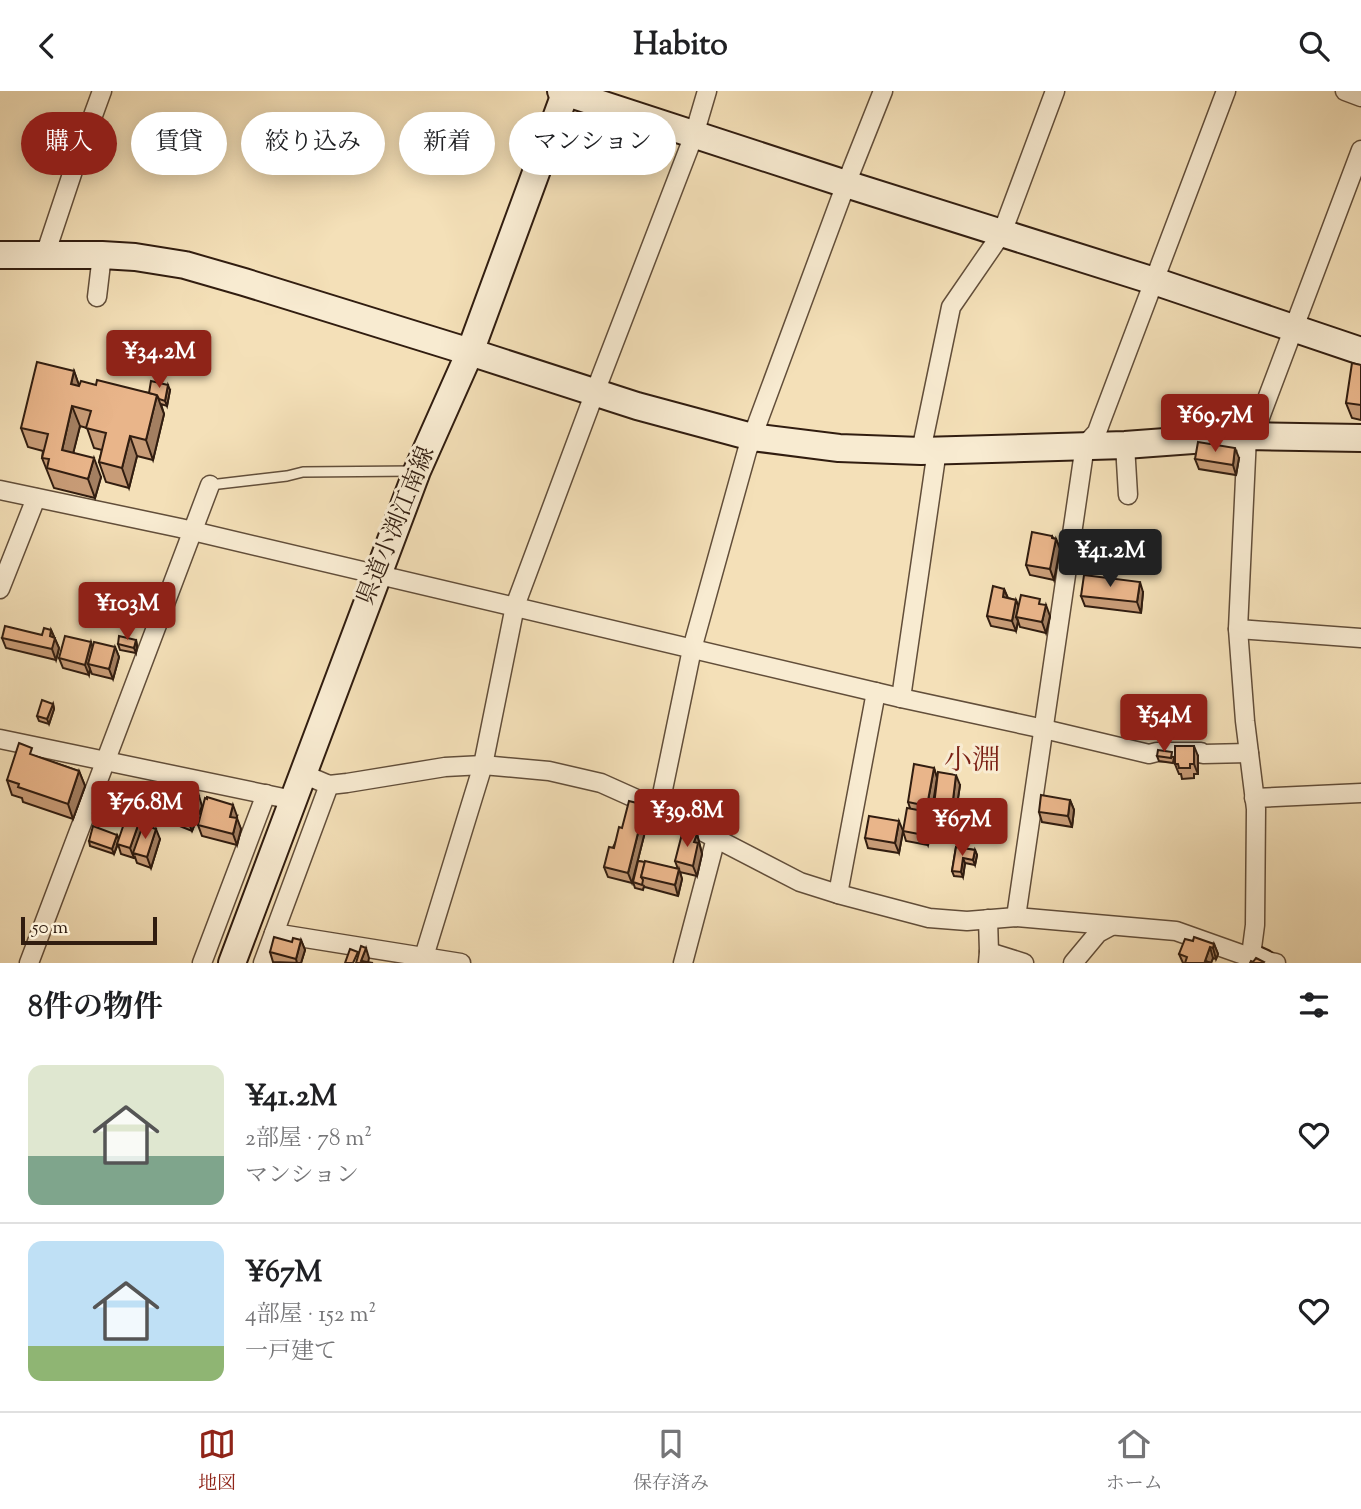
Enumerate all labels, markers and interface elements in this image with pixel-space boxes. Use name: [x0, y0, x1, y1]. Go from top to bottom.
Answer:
text: Habito: [633, 23, 728, 69]
icon: back: [28, 27, 66, 65]
icon: search: [1295, 27, 1333, 65]
chip: 購入: [21, 112, 117, 175]
chip: 賃貸: [131, 112, 227, 175]
chip: 絞り込み: [241, 112, 385, 175]
chip: 新着: [399, 112, 495, 175]
chip: マンション: [509, 112, 676, 175]
pin: ¥34.2M: [102, 331, 216, 390]
text: ¥34.2M: [122, 336, 196, 369]
pin: ¥69.7M: [1158, 395, 1272, 454]
text: ¥69.7M: [1177, 400, 1253, 433]
street label: 県道小渕江南線: [350, 442, 444, 610]
pin: ¥41.2M: [1053, 529, 1167, 589]
text: ¥41.2M: [1075, 535, 1145, 568]
pin: ¥103M: [78, 582, 176, 642]
text: ¥103M: [95, 588, 160, 621]
pin: ¥54M: [1123, 695, 1205, 754]
text: ¥54M: [1136, 700, 1192, 733]
district label: 小淵: [944, 742, 1000, 782]
pin: ¥76.8M: [88, 781, 202, 841]
text: ¥76.8M: [107, 787, 183, 820]
pin: ¥39.8M: [630, 789, 744, 849]
text: ¥39.8M: [650, 795, 724, 828]
pin: ¥67M: [921, 799, 1003, 858]
text: ¥67M: [933, 804, 992, 837]
scale bar: [21, 914, 158, 946]
text: 50 m: [32, 915, 68, 942]
icon: filters: [1295, 986, 1333, 1024]
text: 8件の物件: [28, 987, 163, 1030]
text: ¥41.2M: [245, 1076, 337, 1119]
icon: home: [84, 1093, 168, 1177]
icon: heart: [1295, 1116, 1333, 1154]
text: 2部屋 · 78 m²: [245, 1123, 372, 1156]
text: マンション: [245, 1160, 359, 1193]
text: ¥67M: [245, 1252, 322, 1295]
icon: home: [84, 1269, 168, 1353]
icon: heart: [1295, 1292, 1333, 1330]
text: 4部屋 · 152 m²: [245, 1299, 376, 1332]
text: 一戸建て: [245, 1336, 337, 1369]
tab: 地図: [198, 1425, 236, 1498]
tab: 保存済み: [633, 1425, 709, 1498]
tab: ホーム: [1106, 1425, 1163, 1498]

